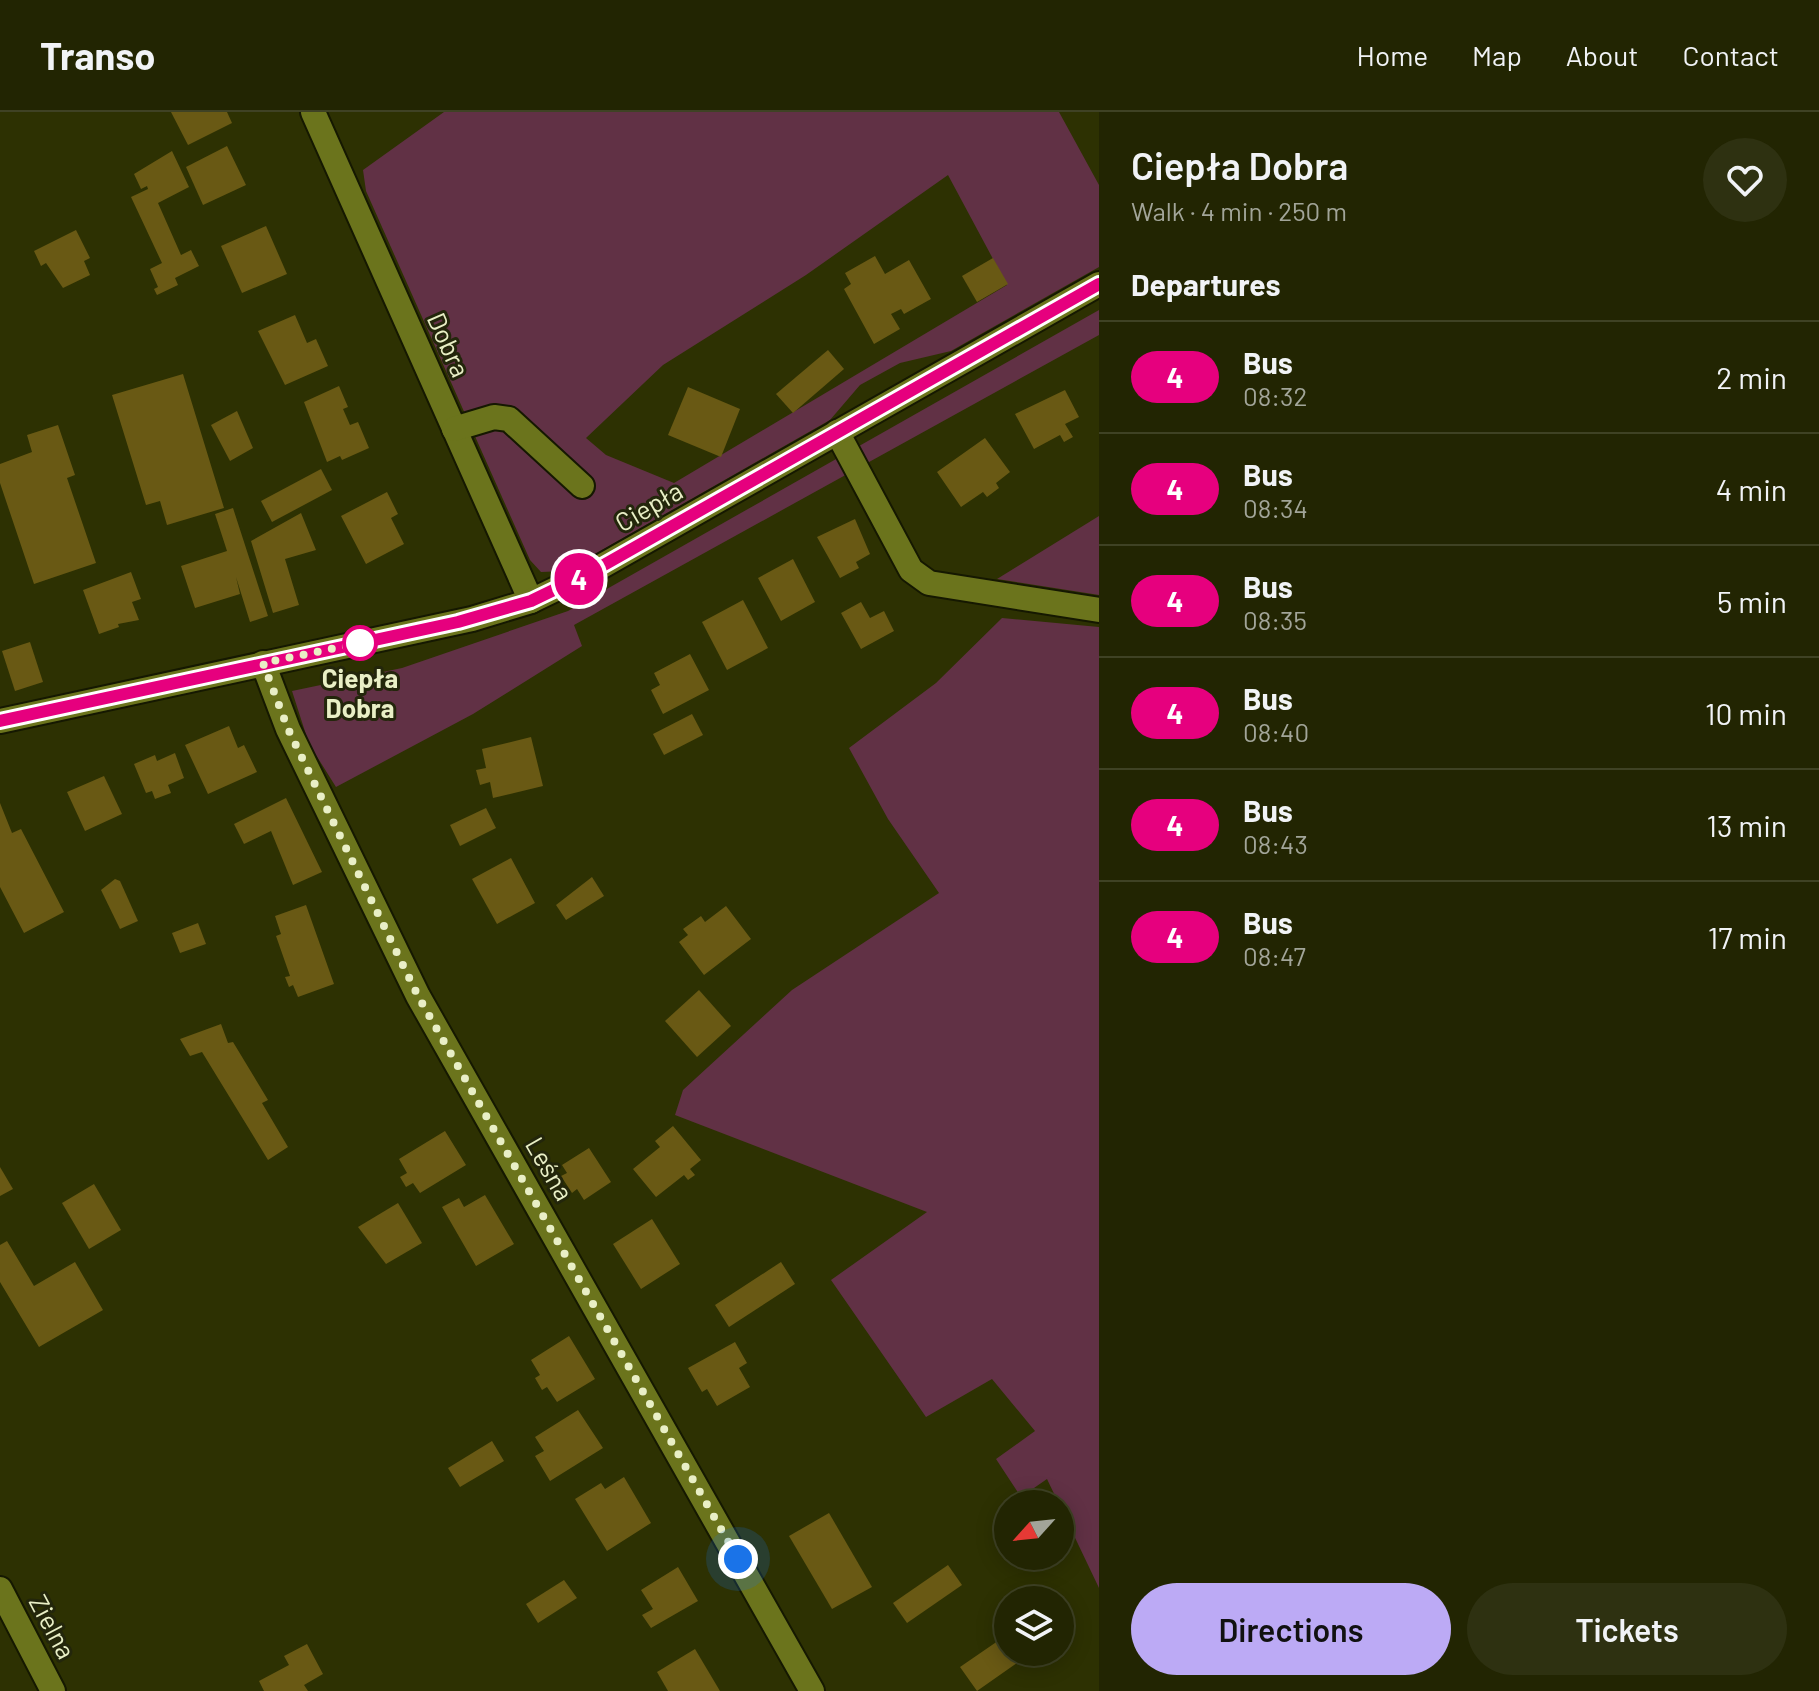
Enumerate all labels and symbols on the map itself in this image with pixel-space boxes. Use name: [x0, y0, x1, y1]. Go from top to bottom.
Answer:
street label: Dobra: [422, 307, 477, 381]
street label: Ciepła: [609, 474, 688, 537]
line badge: 4: [553, 553, 605, 605]
marker: Ciepła Dobra: [343, 626, 377, 660]
place label: Ciepła Dobra: [322, 662, 398, 723]
street label: Leśna: [520, 1131, 581, 1206]
north arrow: [994, 1490, 1074, 1570]
your location: [718, 1539, 758, 1579]
street label: Zielna: [24, 1589, 83, 1664]

